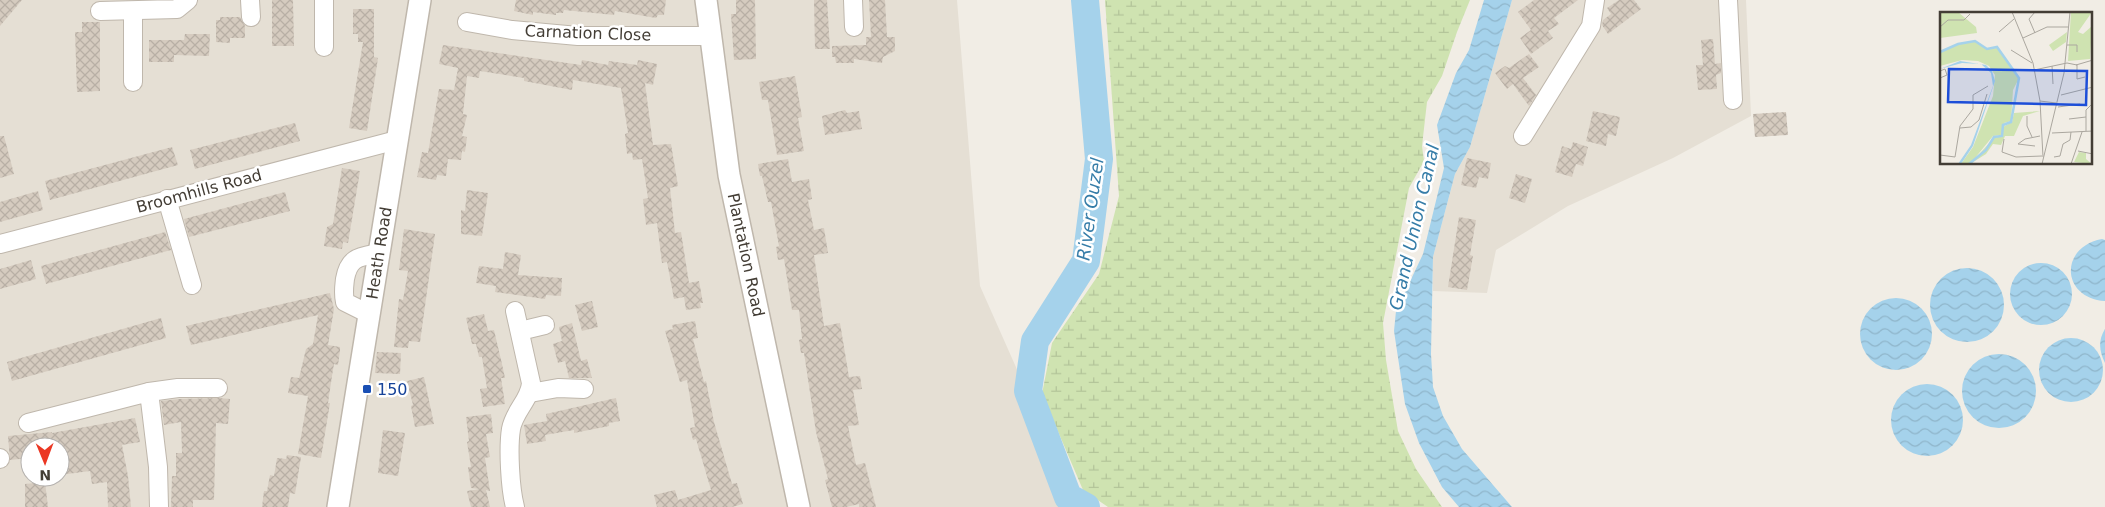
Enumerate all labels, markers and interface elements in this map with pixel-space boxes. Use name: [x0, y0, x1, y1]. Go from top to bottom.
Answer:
inset map: [1940, 12, 2092, 165]
street label: Carnation Close: [524, 21, 652, 45]
water label: Grand Union Canal: [1385, 142, 1443, 312]
water label: River Ouzel: [1072, 156, 1108, 262]
street label: Broomhills Road: [134, 165, 264, 217]
street label: Plantation Road: [724, 191, 768, 319]
street label: Heath Road: [362, 205, 396, 301]
place label: 150: [377, 380, 408, 399]
marker: 150: [361, 383, 373, 395]
north arrow: [20, 437, 70, 487]
text: N: [39, 467, 51, 483]

